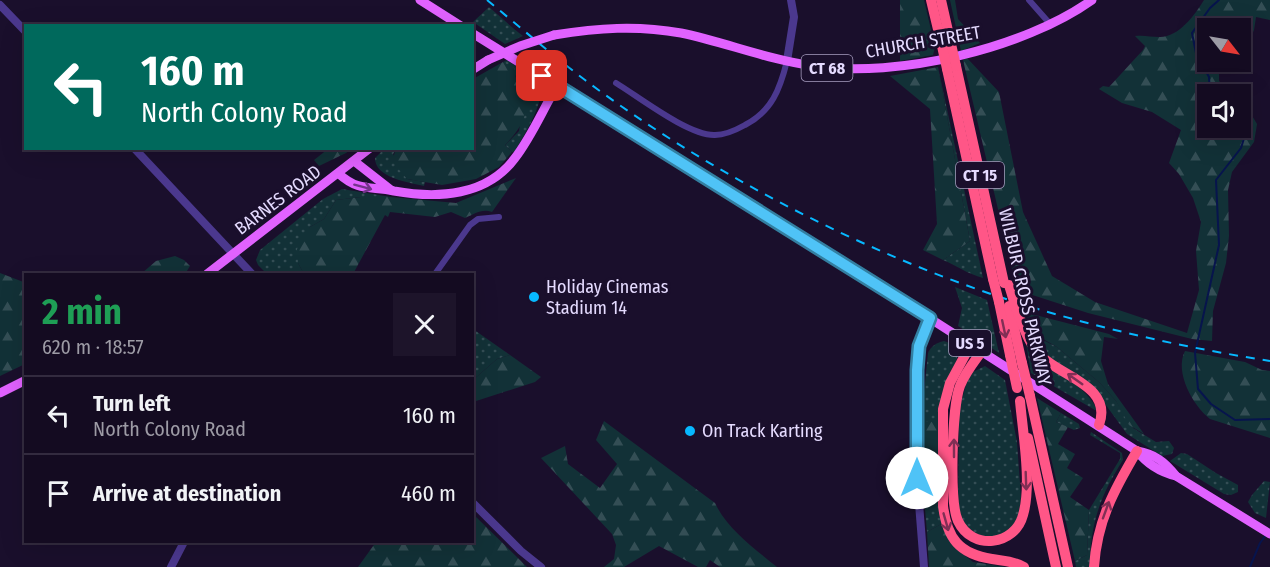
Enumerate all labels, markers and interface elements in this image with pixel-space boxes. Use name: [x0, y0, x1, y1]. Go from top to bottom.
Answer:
north arrow: [1197, 18, 1251, 72]
map controls: [1197, 18, 1251, 138]
street label: CHURCH STREET: [864, 21, 983, 63]
text: 160 m: [141, 46, 244, 96]
icon: left: [42, 48, 120, 126]
pin: [516, 50, 567, 101]
road number: CT 68: [802, 55, 852, 81]
icon: arrive: [525, 59, 558, 92]
button: sound: [1197, 84, 1251, 138]
text: North Colony Road: [141, 97, 347, 129]
street label: BARNES ROAD: [231, 160, 325, 240]
road number: CT 15: [956, 162, 1004, 188]
one-way arrow: [353, 182, 372, 193]
street label: WILBUR CROSS PARKWAY: [994, 206, 1056, 388]
place label: Holiday Cinemas Stadium 14: [546, 276, 669, 319]
text: 2 min: [42, 290, 122, 334]
marker: Holiday Cinemas Stadium 14: [527, 290, 541, 304]
button: close: [393, 293, 456, 356]
one-way arrow: [999, 319, 1010, 338]
road number: US 5: [949, 330, 991, 356]
text: 620 m · 18:57: [42, 335, 144, 359]
one-way arrow: [1067, 373, 1084, 385]
text: Turn left: [93, 390, 171, 417]
icon: left: [42, 399, 75, 432]
text: 160 m: [403, 402, 456, 429]
text: North Colony Road: [93, 417, 246, 441]
place label: On Track Karting: [702, 420, 823, 442]
marker: On Track Karting: [683, 424, 697, 438]
one-way arrow: [948, 438, 960, 458]
position arrow: [885, 446, 949, 510]
one-way arrow: [1020, 470, 1031, 490]
icon: arrive: [42, 477, 75, 510]
text: Arrive at destination: [93, 480, 281, 507]
text: 460 m: [401, 480, 456, 507]
one-way arrow: [1101, 501, 1112, 520]
one-way arrow: [941, 512, 952, 531]

